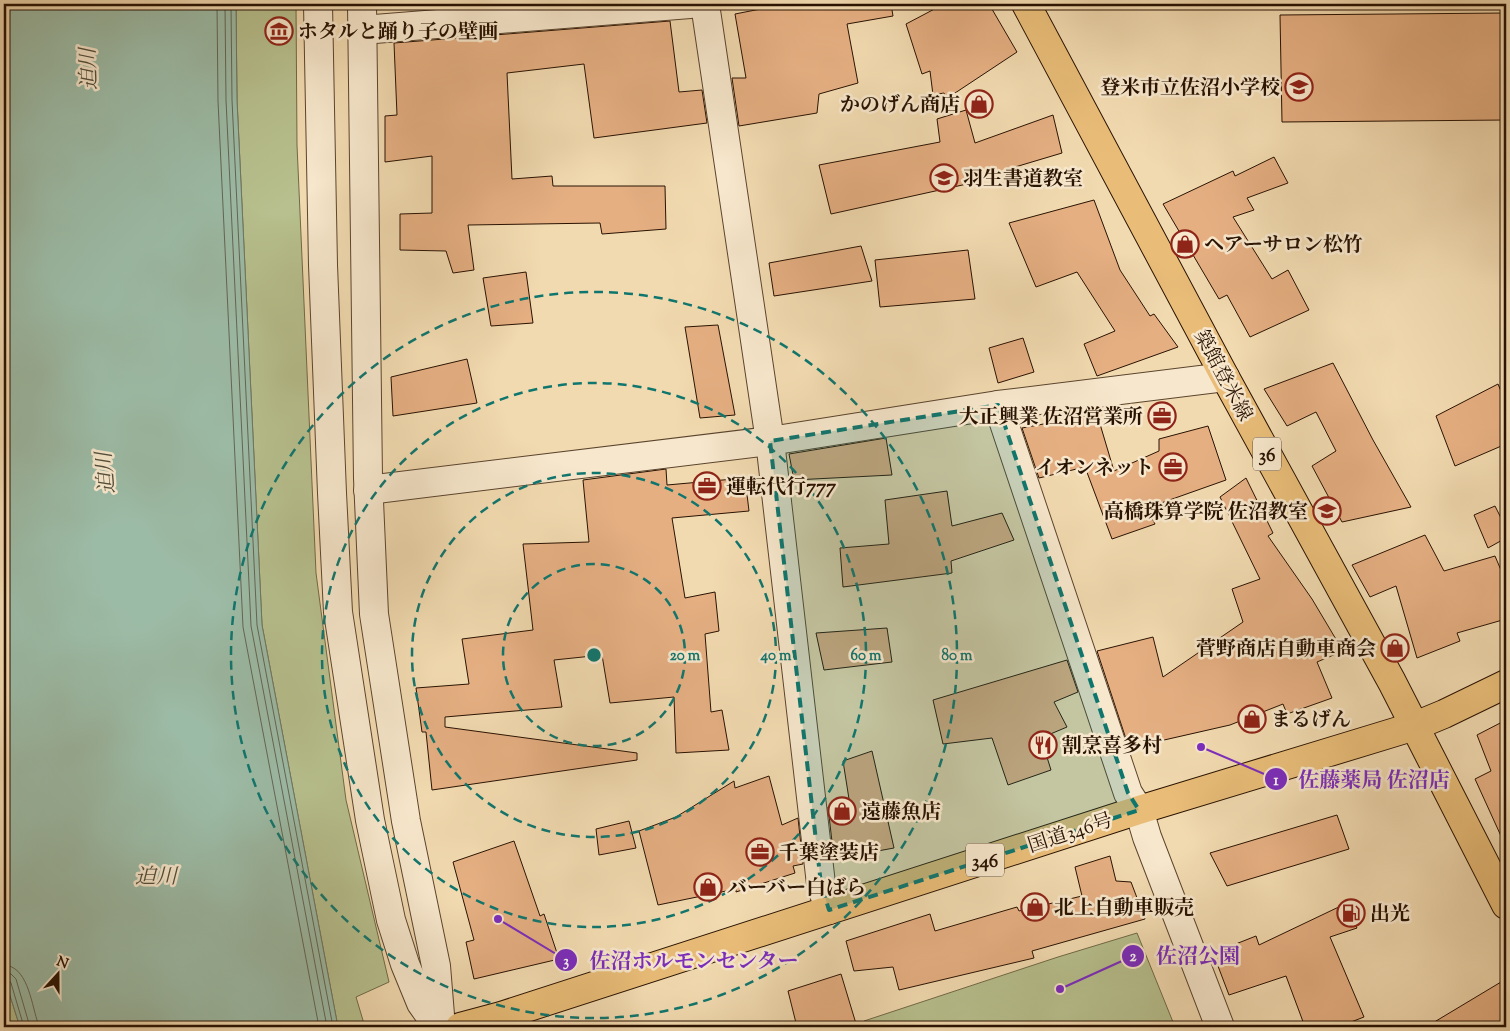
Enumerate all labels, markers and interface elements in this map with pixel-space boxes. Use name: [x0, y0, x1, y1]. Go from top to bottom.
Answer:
museum icon: ホタルと踊り子の壁画: [264, 16, 294, 46]
place label: ホタルと踊り子の壁画: [298, 19, 498, 48]
water label: 迫川: [74, 45, 106, 90]
school or university icon: 登米市立佐沼小学校: [1284, 72, 1314, 102]
place label: 登米市立佐沼小学校: [1100, 75, 1280, 104]
shop icon: かのげん商店: [964, 89, 994, 119]
place label: かのげん商店: [840, 92, 960, 121]
school or university icon: 羽生書道教室: [929, 163, 959, 193]
place label: 羽生書道教室: [963, 166, 1083, 195]
shop icon: ヘアーサロン松竹: [1170, 229, 1200, 259]
place label: ヘアーサロン松竹: [1204, 232, 1363, 261]
street label: 築館登米線: [1186, 325, 1258, 427]
office icon: 大正興業 佐沼営業所: [1147, 401, 1177, 431]
place label: 大正興業 佐沼営業所: [959, 404, 1143, 433]
road number: 36: [1253, 438, 1281, 470]
water label: 迫川: [90, 449, 124, 495]
office icon: イオンネット: [1158, 452, 1188, 482]
place label: イオンネット: [1035, 455, 1154, 484]
office icon: 運転代行777: [692, 471, 722, 501]
place label: 運転代行777: [726, 474, 837, 503]
school or university icon: 高橋珠算学院 佐沼教室: [1312, 496, 1342, 526]
place label: 高橋珠算学院 佐沼教室: [1104, 499, 1308, 528]
shop icon: 菅野商店自動車商会: [1380, 633, 1410, 663]
place label: 菅野商店自動車商会: [1196, 636, 1376, 665]
centre of rings: [585, 646, 603, 664]
text: 20 m: [670, 646, 701, 667]
text: 40 m: [760, 646, 792, 667]
text: 60 m: [851, 646, 882, 667]
text: 80 m: [941, 646, 973, 667]
shop icon: まるげん: [1237, 704, 1267, 734]
place label: まるげん: [1271, 707, 1351, 736]
restaurant icon: 割烹喜多村: [1028, 730, 1058, 760]
place label: 割烹喜多村: [1062, 733, 1162, 762]
callout: 佐藤薬局 佐沼店: [1263, 761, 1460, 797]
text: 佐藤薬局 佐沼店: [1298, 767, 1450, 797]
text: 1: [1273, 771, 1279, 792]
shop icon: 遠藤魚店: [827, 796, 857, 826]
place label: 遠藤魚店: [861, 799, 941, 828]
street label: 国道346号: [1024, 807, 1117, 862]
office icon: 千葉塗装店: [745, 837, 775, 867]
place label: 千葉塗装店: [779, 840, 879, 869]
road number: 346: [966, 844, 1004, 876]
water label: 迫川: [135, 863, 179, 893]
shop icon: バーバー白ばら: [693, 872, 723, 902]
place label: バーバー白ばら: [727, 875, 866, 904]
shop icon: 北上自動車販売: [1020, 892, 1050, 922]
place label: 北上自動車販売: [1054, 895, 1194, 924]
fuel station icon: 出光: [1336, 898, 1366, 928]
place label: 出光: [1370, 901, 1410, 930]
callout: 佐沼公園: [1121, 938, 1250, 974]
callout: 佐沼ホルモンセンター: [554, 942, 809, 978]
text: 佐沼公園: [1156, 943, 1240, 973]
text: 2: [1129, 947, 1137, 968]
north arrow: [32, 948, 82, 998]
text: 佐沼ホルモンセンター: [589, 948, 799, 978]
text: N: [53, 952, 71, 975]
text: 3: [563, 952, 569, 973]

